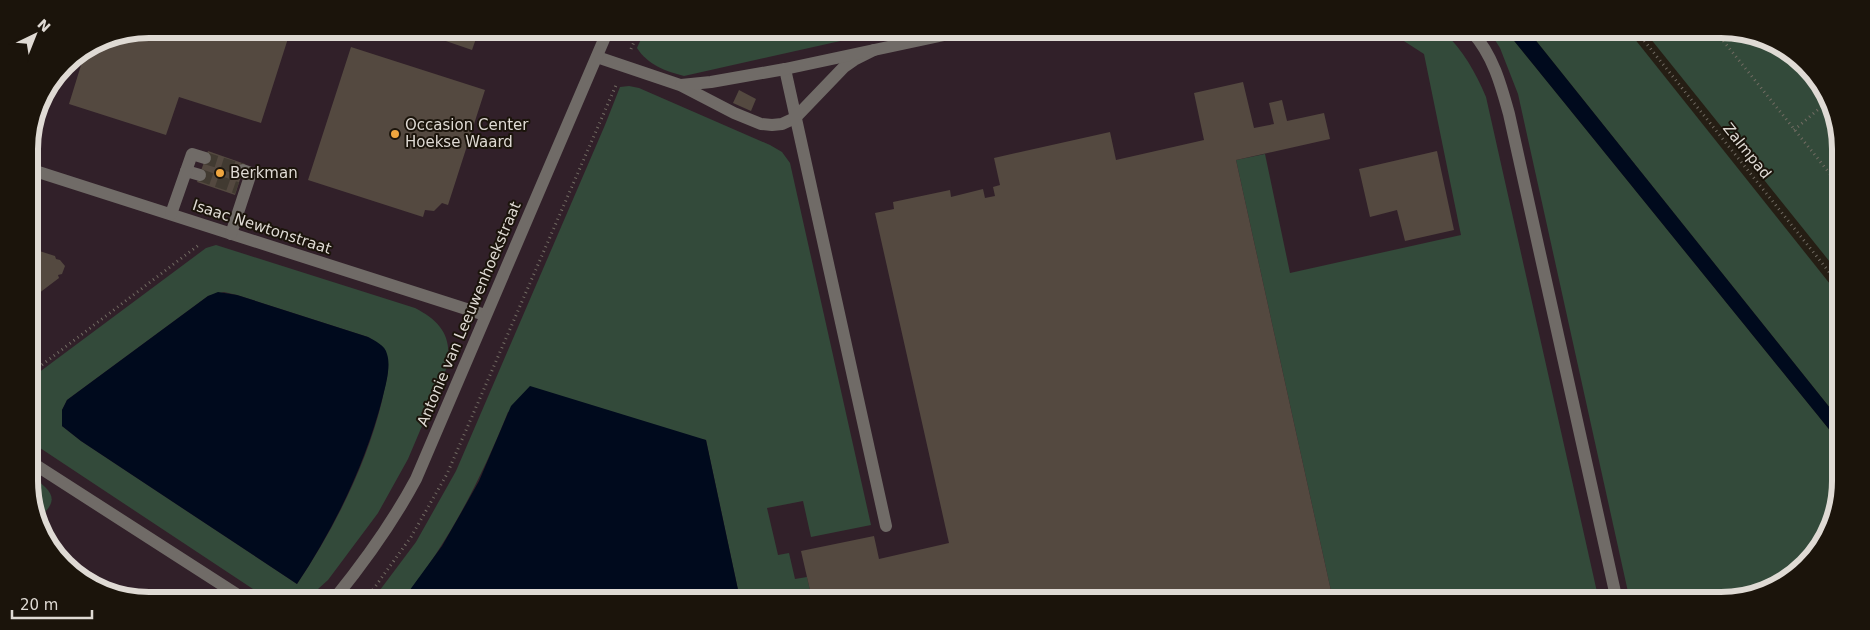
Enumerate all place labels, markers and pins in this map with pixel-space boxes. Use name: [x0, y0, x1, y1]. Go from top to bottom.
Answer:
place label: Occasion Center Hoekse Waard: [405, 116, 529, 151]
marker: Occasion Center Hoekse Waard: [389, 128, 401, 140]
place label: Berkman: [230, 164, 298, 182]
marker: Berkman: [214, 167, 226, 179]

